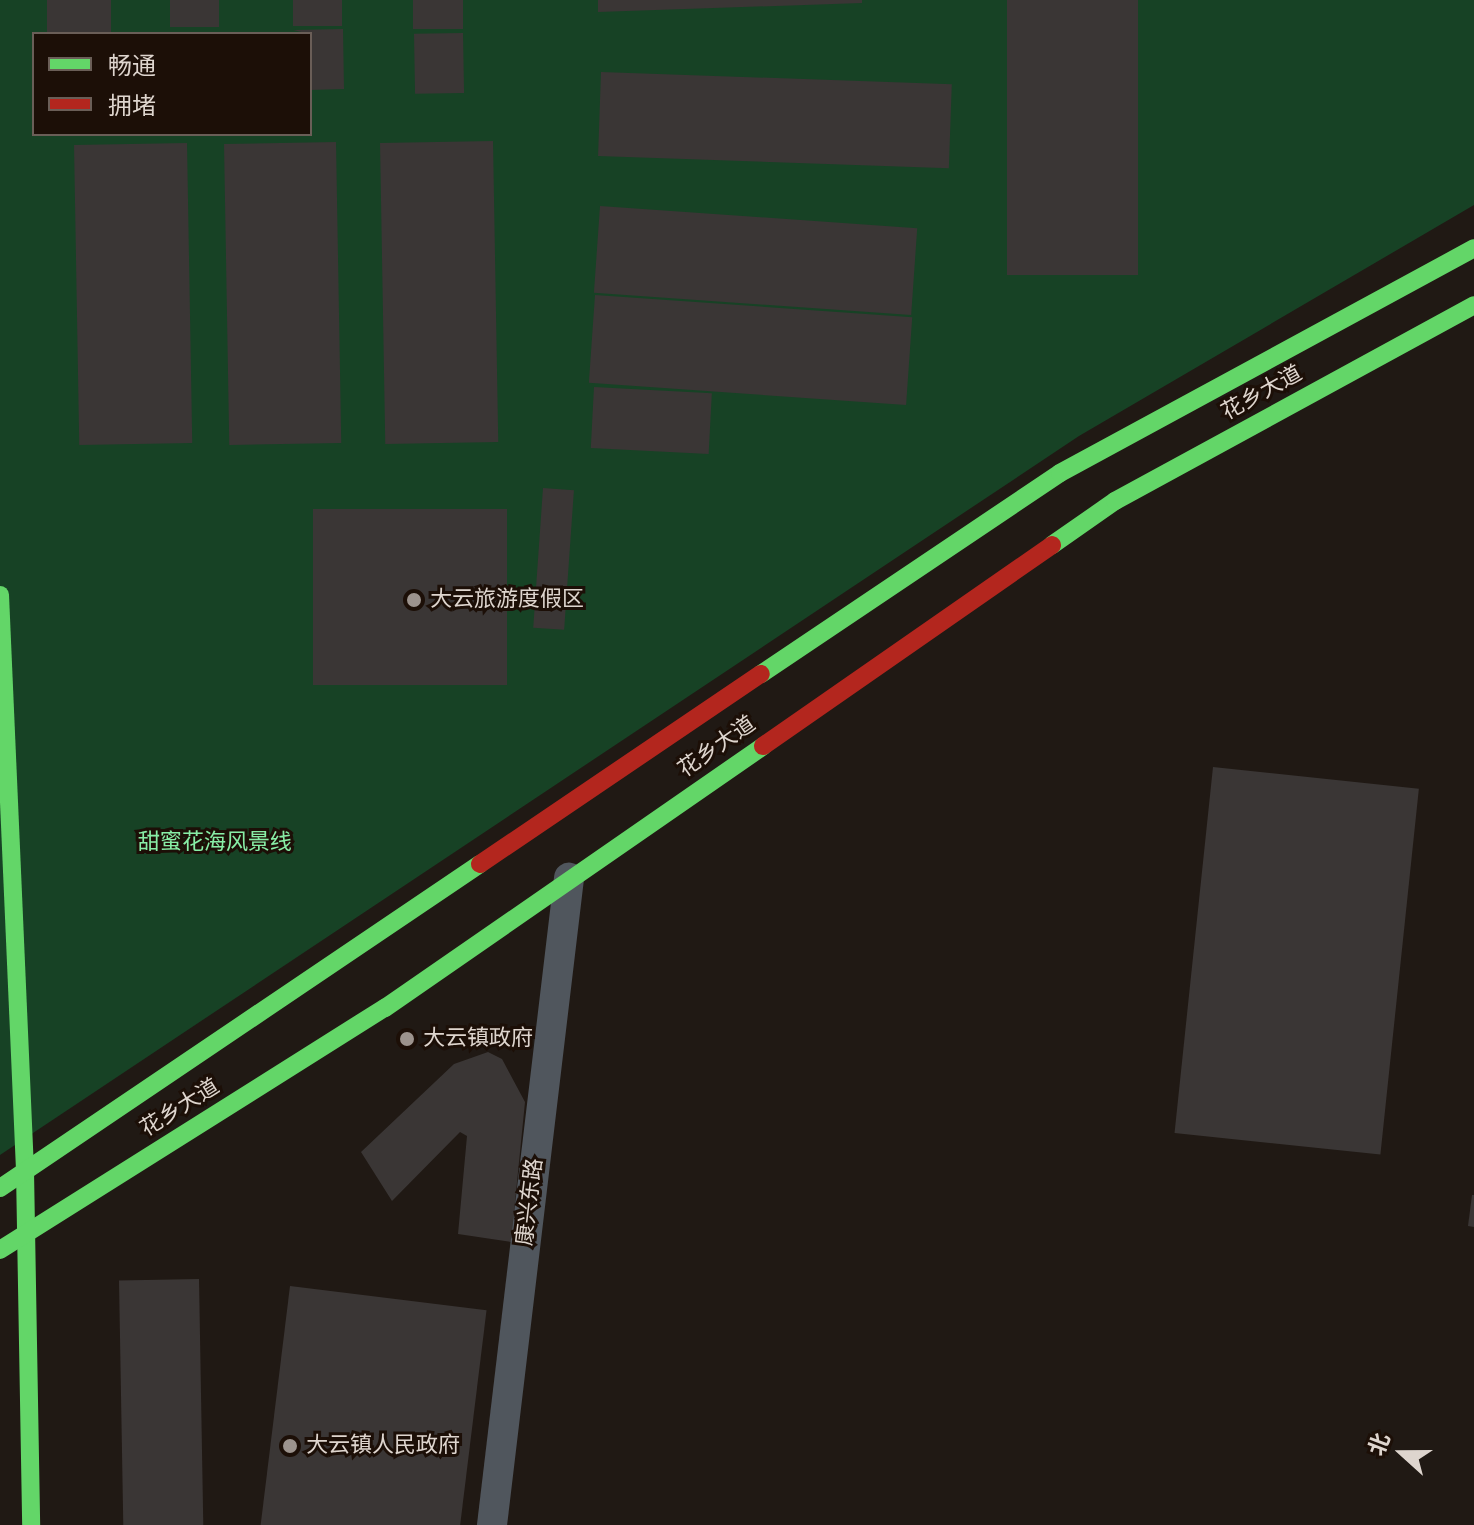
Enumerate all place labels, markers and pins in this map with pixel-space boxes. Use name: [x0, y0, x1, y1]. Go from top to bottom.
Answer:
place label: 大云旅游度假区: [430, 587, 584, 613]
marker: 大云旅游度假区: [405, 591, 423, 609]
place label: 大云镇政府: [423, 1026, 533, 1052]
marker: 大云镇政府: [398, 1030, 416, 1048]
place label: 大云镇人民政府: [306, 1433, 460, 1459]
marker: 大云镇人民政府: [281, 1437, 299, 1455]

